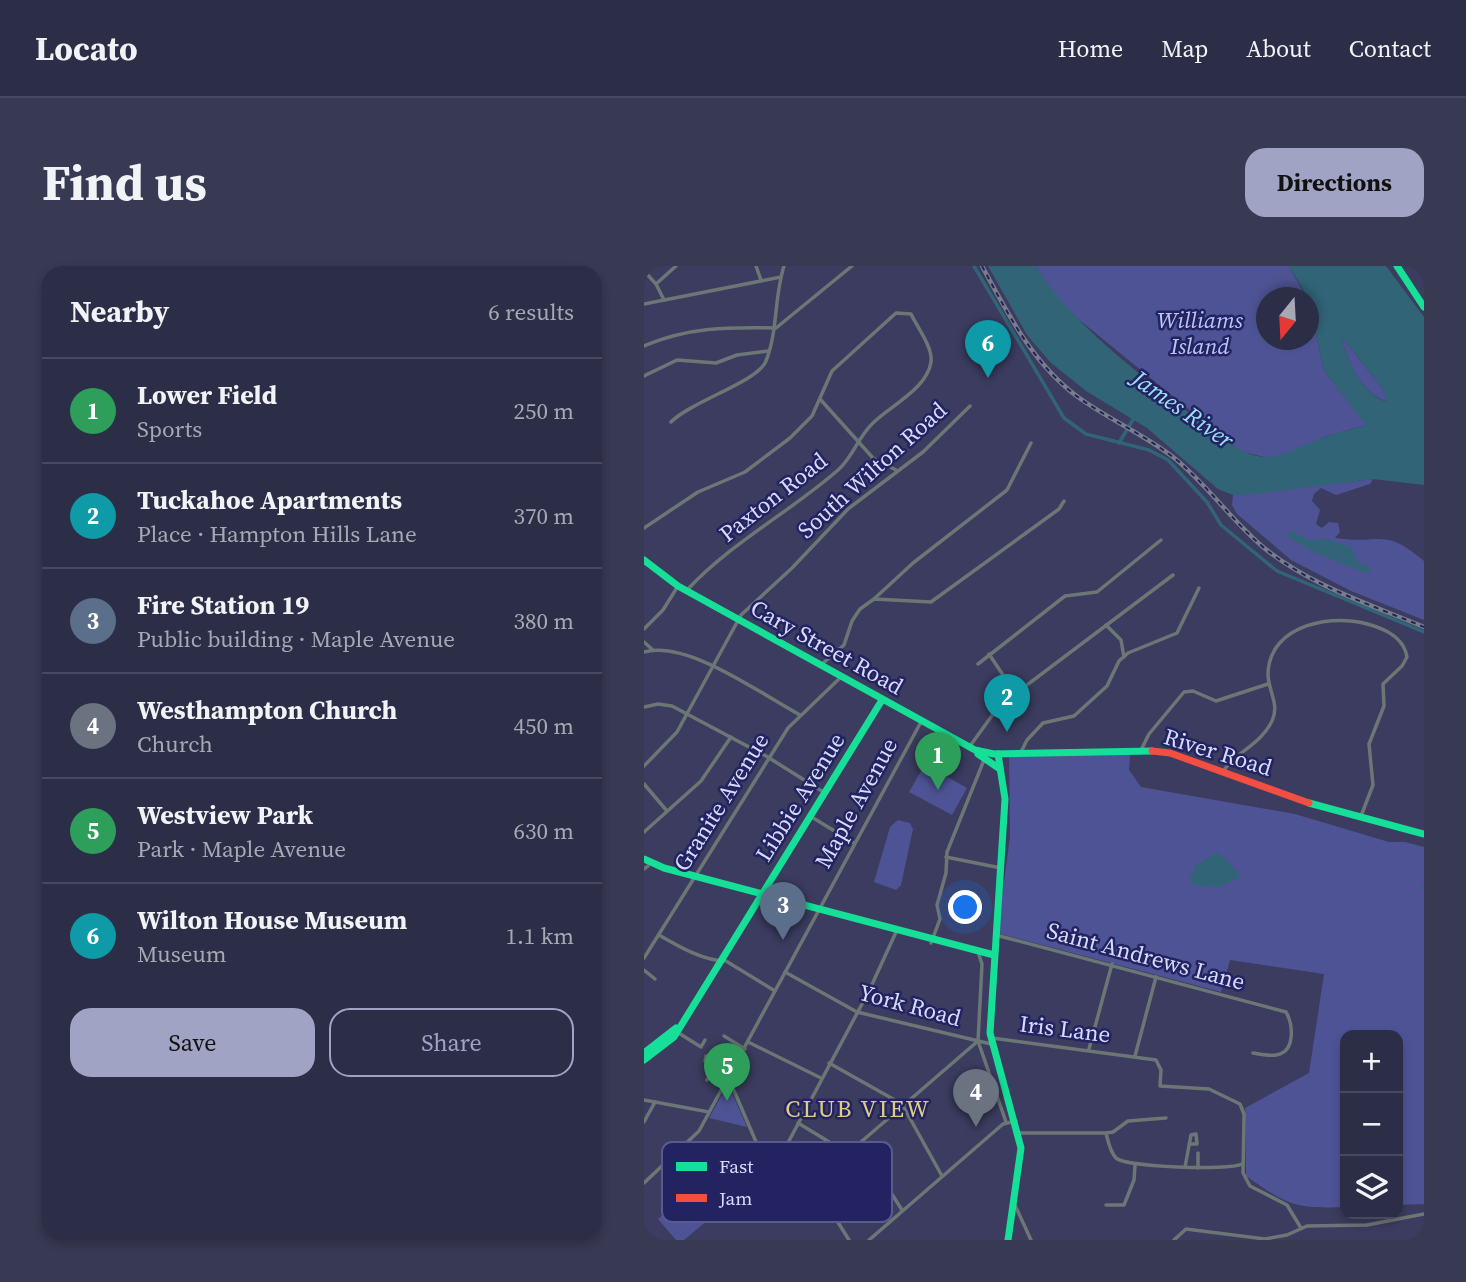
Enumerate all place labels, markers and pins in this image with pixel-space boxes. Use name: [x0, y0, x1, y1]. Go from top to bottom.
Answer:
pin: 6: [965, 320, 1011, 378]
pin: 2: [984, 674, 1030, 732]
pin: 1: [915, 732, 961, 790]
pin: 3: [760, 882, 806, 940]
pin: 5: [704, 1043, 750, 1101]
pin: 4: [953, 1069, 999, 1127]

